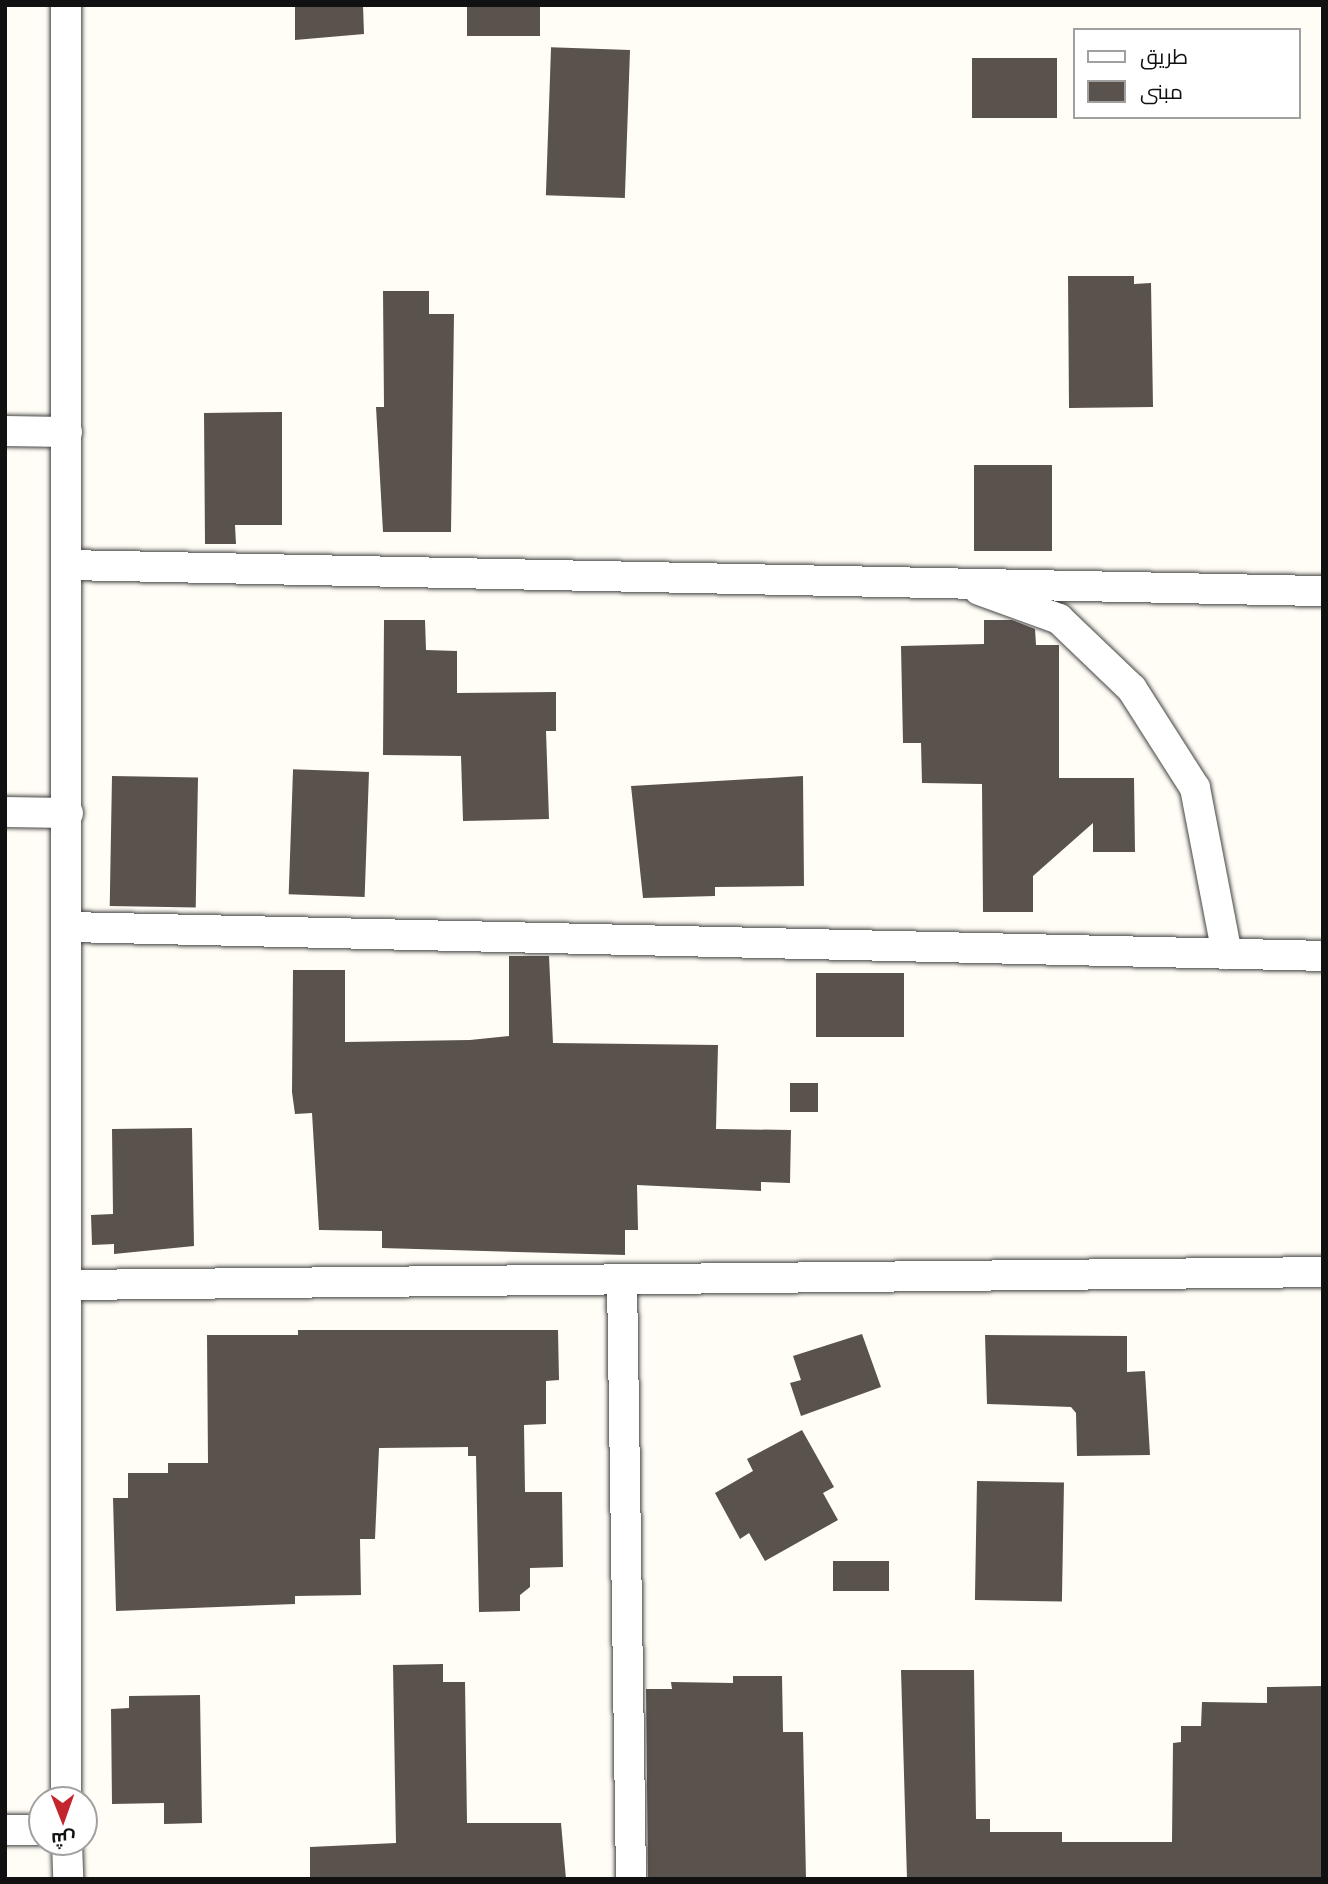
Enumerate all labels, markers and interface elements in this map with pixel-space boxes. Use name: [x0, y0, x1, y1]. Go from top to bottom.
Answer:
legend: [1072, 28, 1300, 119]
text: طريق: [1140, 42, 1188, 71]
text: مبنى: [1140, 77, 1183, 106]
north arrow: [28, 1786, 98, 1856]
text: ش: [51, 1827, 76, 1853]

